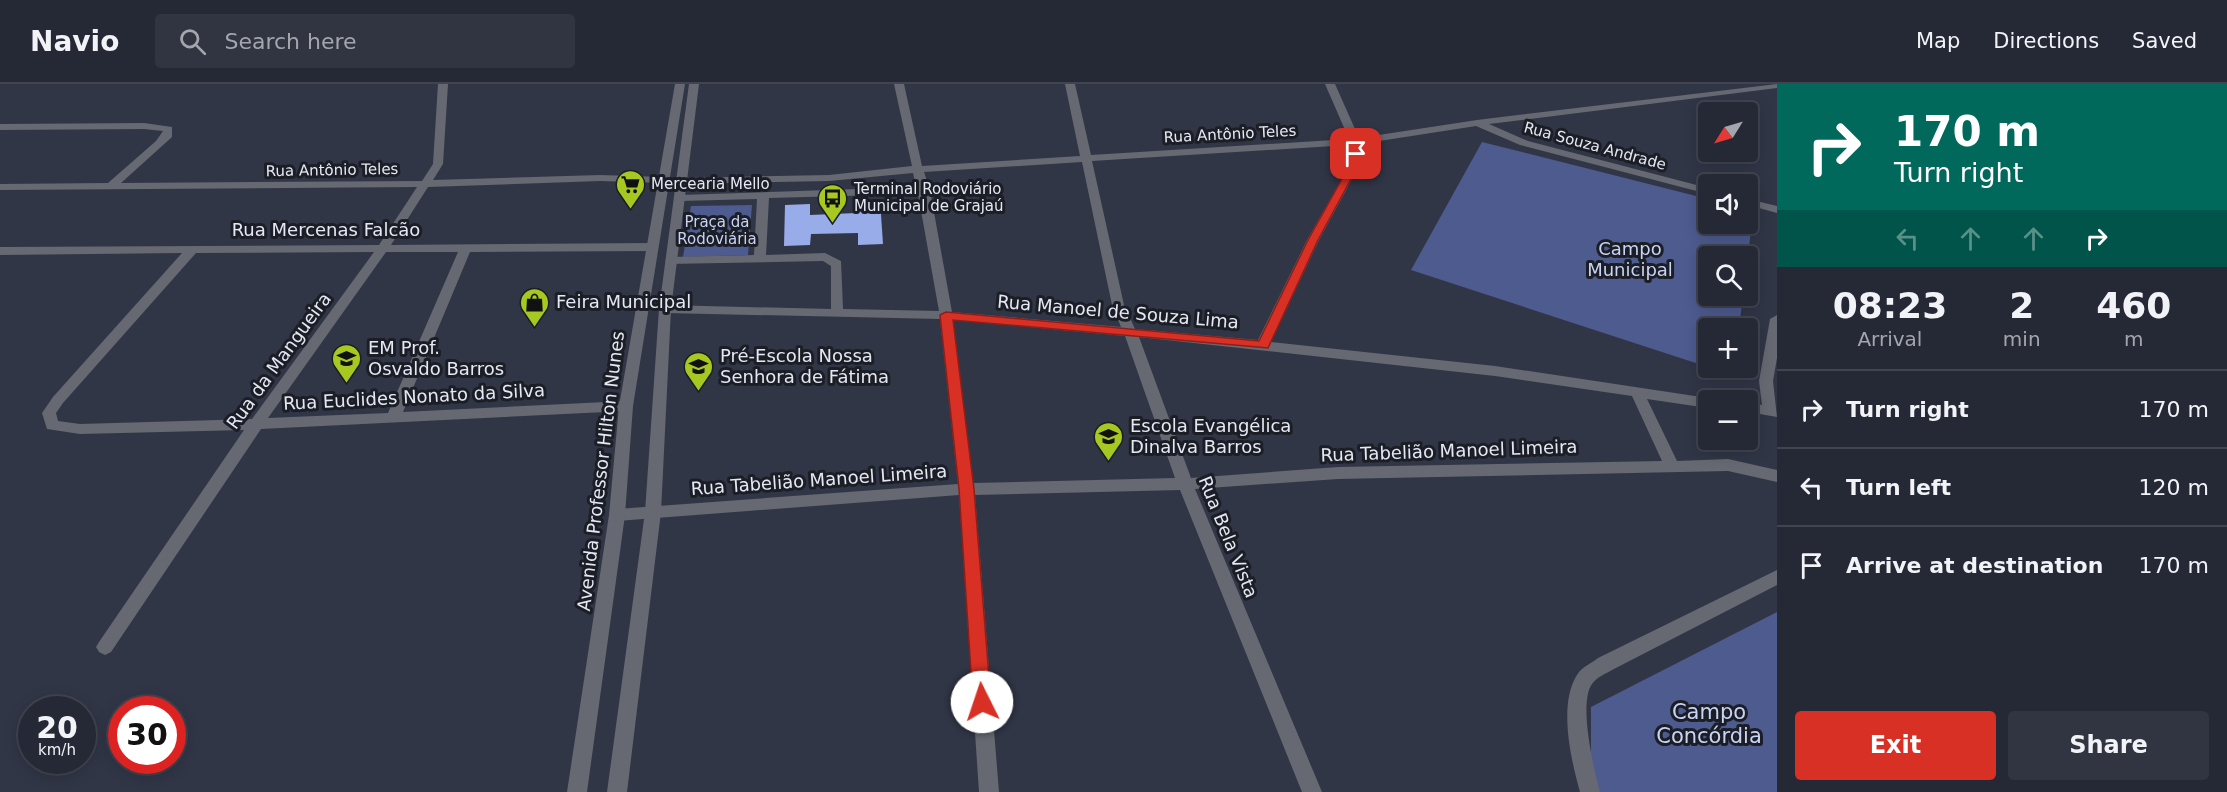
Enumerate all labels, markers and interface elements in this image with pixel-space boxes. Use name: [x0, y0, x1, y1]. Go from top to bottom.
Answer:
search box: [155, 14, 575, 68]
text: Navio: [30, 25, 119, 58]
icon: search: [176, 25, 209, 58]
text: Search here: [224, 29, 357, 54]
text: Map: [1916, 29, 1960, 53]
text: Directions: [1993, 29, 2099, 53]
text: Saved: [2132, 29, 2197, 53]
north arrow: [1698, 102, 1758, 162]
map controls: [1698, 102, 1758, 450]
text: 170 m: [1894, 107, 2040, 156]
icon: right: [1795, 108, 1873, 186]
street label: Rua Souza Andrade: [1522, 118, 1668, 174]
street label: Rua Antônio Teles: [1163, 122, 1297, 146]
pin: [1330, 128, 1381, 179]
icon: arrive: [1339, 137, 1372, 170]
text: Turn right: [1894, 157, 2023, 188]
street label: Rua Antônio Teles: [265, 160, 399, 180]
supermarket icon: Mercearia Mello: [614, 168, 646, 210]
button: sound: [1698, 174, 1758, 234]
place label: Mercearia Mello: [651, 175, 770, 193]
place label: Terminal Rodoviário Municipal de Grajaú: [853, 180, 1004, 215]
bus stop icon: Terminal Rodoviário Municipal de Grajaú: [817, 182, 849, 224]
park label: Praça da Rodoviária: [677, 213, 757, 248]
street label: Rua Mercenas Falcão: [232, 219, 420, 240]
icon: left: [1891, 222, 1924, 255]
icon: ahead: [1954, 222, 1987, 255]
icon: ahead: [2017, 222, 2050, 255]
icon: right: [2080, 222, 2113, 255]
park label: Campo Municipal: [1587, 238, 1673, 280]
button: search: [1698, 246, 1758, 306]
text: 08:23: [1833, 285, 1947, 326]
text: 2: [2009, 285, 2034, 326]
text: 460: [2096, 285, 2171, 326]
shop icon: Feira Municipal: [519, 286, 551, 328]
street label: Rua da Mangueira: [222, 288, 335, 433]
street label: Rua Manoel de Souza Lima: [996, 290, 1240, 333]
place label: Feira Municipal: [556, 291, 691, 312]
button: +: [1698, 318, 1758, 378]
text: Arrival: [1857, 327, 1922, 351]
text: min: [2003, 327, 2041, 351]
text: m: [2124, 327, 2144, 351]
street label: Avenida Professor Hilton Nunes: [573, 330, 628, 612]
place label: EM Prof. Osvaldo Barros: [368, 337, 504, 379]
school or university icon: EM Prof. Osvaldo Barros: [331, 342, 363, 384]
place label: Pré-Escola Nossa Senhora de Fátima: [720, 345, 889, 387]
school or university icon: Pré-Escola Nossa Senhora de Fátima: [683, 350, 715, 392]
street label: Rua Euclides Nonato da Silva: [283, 379, 545, 414]
button: −: [1698, 390, 1758, 450]
icon: right: [1795, 393, 1828, 426]
text: Turn right: [1846, 397, 1969, 422]
text: 170 m: [2139, 397, 2209, 422]
place label: Escola Evangélica Dinalva Barros: [1130, 415, 1291, 457]
school or university icon: Escola Evangélica Dinalva Barros: [1093, 420, 1125, 462]
street label: Rua Tabelião Manoel Limeira: [1320, 436, 1578, 465]
street label: Rua Tabelião Manoel Limeira: [690, 460, 948, 499]
icon: left: [1795, 471, 1828, 504]
street label: Rua Bela Vista: [1194, 473, 1262, 601]
text: Turn left: [1846, 475, 1951, 500]
text: 120 m: [2139, 475, 2209, 500]
icon: arrive: [1795, 549, 1828, 582]
text: Arrive at destination: [1846, 553, 2103, 578]
text: 170 m: [2139, 553, 2209, 578]
position arrow: [950, 670, 1014, 734]
speed limit sign: 30: [108, 696, 186, 774]
park label: Campo Concórdia: [1656, 700, 1762, 748]
text: 20: [36, 710, 78, 745]
button: Exit: [1795, 711, 1996, 780]
button: Share: [2008, 711, 2209, 780]
text: km/h: [38, 741, 76, 759]

